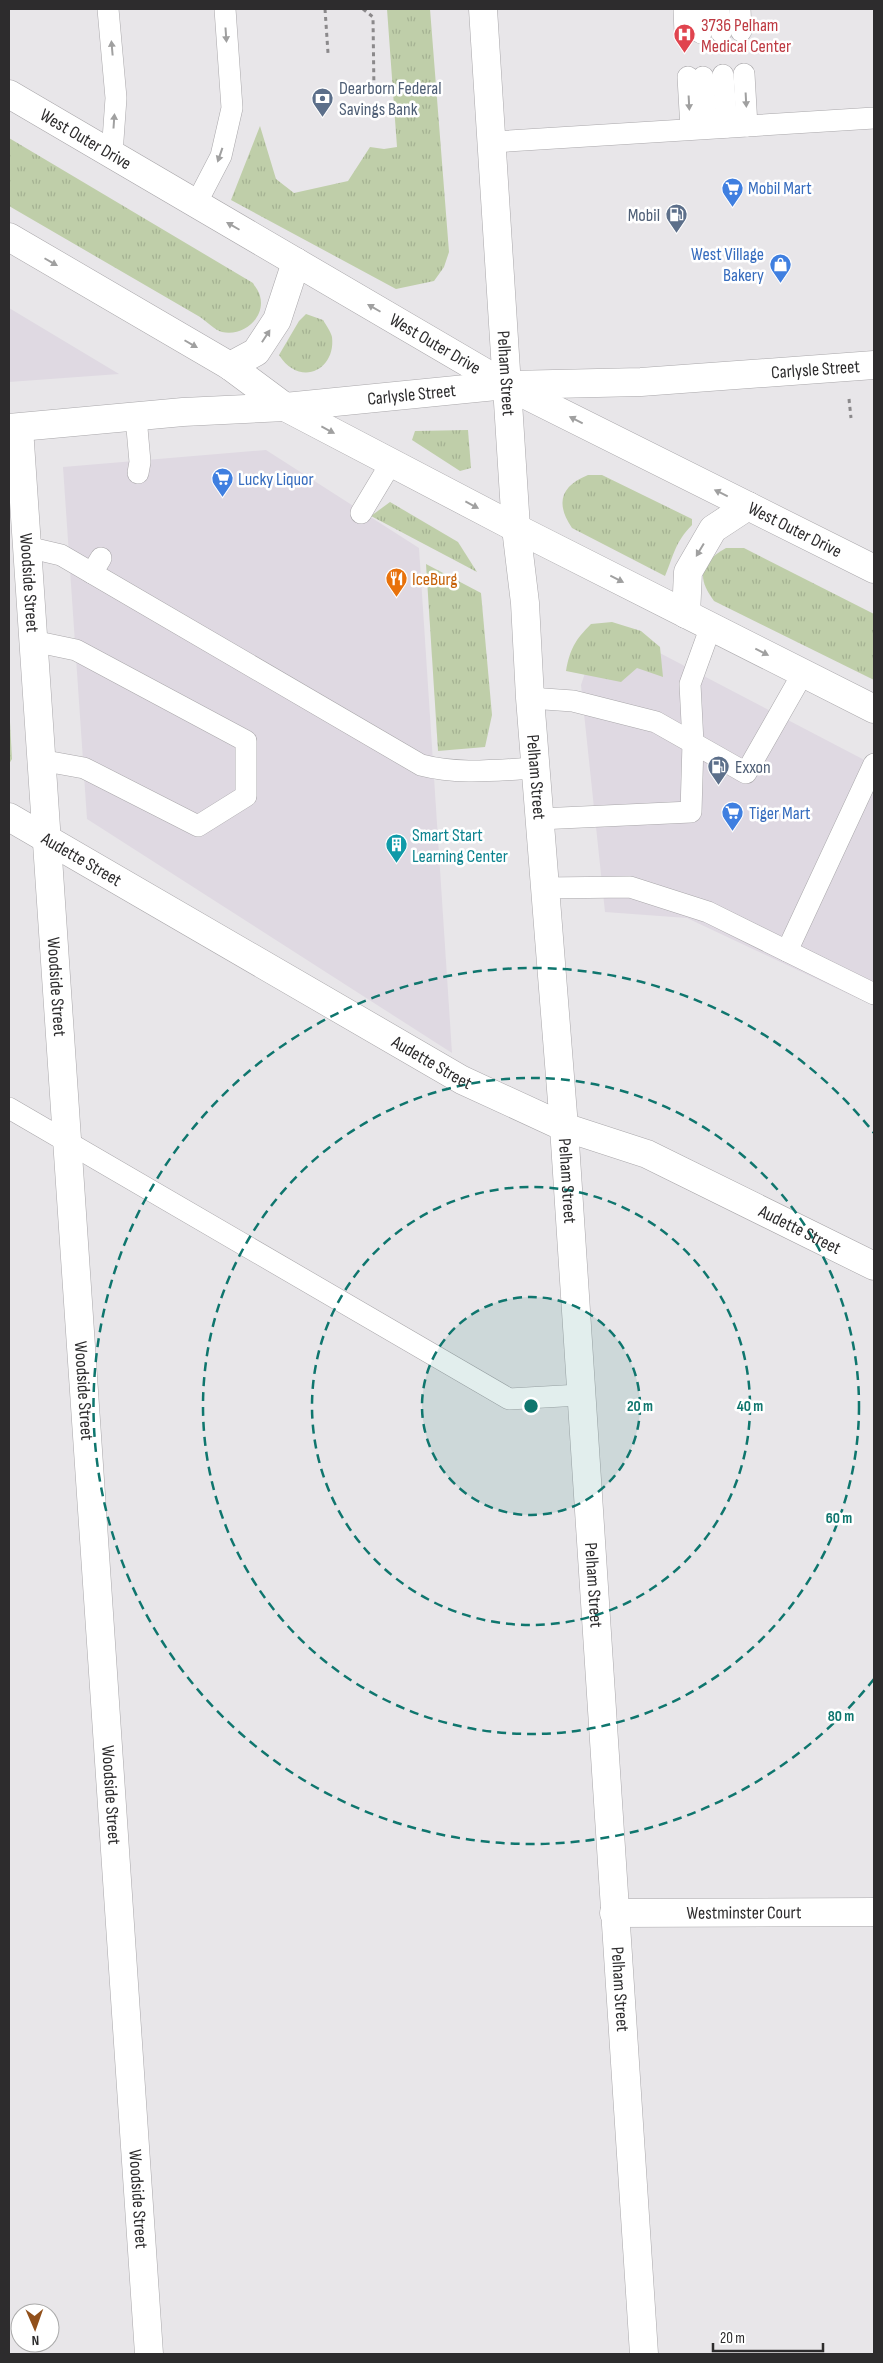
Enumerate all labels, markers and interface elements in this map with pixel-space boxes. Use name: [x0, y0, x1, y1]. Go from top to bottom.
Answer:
place label: 3736 Pelham Medical Center: [701, 15, 791, 57]
hospital icon: 3736 Pelham Medical Center: [673, 23, 697, 54]
one-way arrow: [223, 28, 231, 44]
one-way arrow: [107, 39, 115, 55]
place label: Dearborn Federal Savings Bank: [339, 78, 442, 120]
bank icon: Dearborn Federal Savings Bank: [311, 86, 335, 117]
one-way arrow: [742, 92, 750, 108]
one-way arrow: [686, 96, 694, 112]
street label: West Outer Drive: [36, 104, 135, 174]
one-way arrow: [111, 112, 119, 128]
one-way arrow: [216, 148, 224, 163]
supermarket icon: Mobil Mart: [720, 176, 744, 207]
place label: Mobil Mart: [748, 178, 812, 199]
fuel station icon: Mobil: [664, 203, 688, 234]
place label: Mobil: [628, 205, 660, 226]
one-way arrow: [227, 221, 240, 230]
place label: West Village Bakery: [691, 244, 764, 286]
shop icon: West Village Bakery: [768, 252, 792, 283]
one-way arrow: [44, 257, 57, 266]
one-way arrow: [367, 303, 380, 312]
street label: West Outer Drive: [386, 309, 485, 378]
one-way arrow: [262, 330, 271, 343]
street label: Pelham Street: [493, 330, 519, 417]
one-way arrow: [185, 339, 198, 348]
street label: Carlysle Street: [770, 356, 861, 383]
street label: Carlysle Street: [366, 380, 457, 409]
one-way arrow: [569, 416, 583, 424]
one-way arrow: [321, 426, 335, 434]
supermarket icon: Lucky Liquor: [210, 467, 234, 498]
place label: Lucky Liquor: [238, 469, 314, 490]
one-way arrow: [714, 489, 728, 497]
street label: West Outer Drive: [745, 497, 845, 562]
one-way arrow: [465, 501, 479, 509]
street label: Woodside Street: [16, 532, 43, 633]
one-way arrow: [696, 544, 705, 557]
restaurant icon: IceBurg: [384, 567, 408, 598]
place label: IceBurg: [412, 569, 457, 590]
one-way arrow: [610, 575, 624, 583]
one-way arrow: [755, 648, 769, 656]
street label: Pelham Street: [522, 734, 550, 821]
fuel station icon: Exxon: [707, 755, 731, 786]
place label: Exxon: [735, 757, 771, 778]
supermarket icon: Tiger Mart: [721, 801, 745, 832]
place label: Tiger Mart: [749, 803, 811, 824]
place label: Smart Start Learning Center: [412, 825, 508, 867]
street label: Audette Street: [37, 827, 126, 891]
building icon: Smart Start Learning Center: [384, 833, 408, 864]
street label: Woodside Street: [43, 936, 71, 1038]
street label: Audette Street: [387, 1031, 476, 1094]
street label: Pelham Street: [554, 1138, 581, 1225]
street label: Audette Street: [755, 1200, 845, 1259]
street label: Woodside Street: [70, 1341, 98, 1442]
centre of rings: [522, 1397, 540, 1415]
text: 20 m: [627, 1397, 653, 1416]
text: 40 m: [737, 1397, 763, 1416]
text: 60 m: [826, 1509, 852, 1528]
street label: Pelham Street: [581, 1542, 607, 1629]
text: 80 m: [828, 1707, 854, 1726]
street label: Woodside Street: [97, 1745, 125, 1846]
street label: Westminster Court: [687, 1902, 802, 1923]
street label: Pelham Street: [607, 1946, 633, 2033]
street label: Woodside Street: [125, 2149, 152, 2250]
north arrow: [10, 2303, 60, 2353]
scale bar: [713, 2320, 823, 2352]
text: 20 m: [720, 2329, 745, 2348]
text: N: [31, 2332, 39, 2349]

